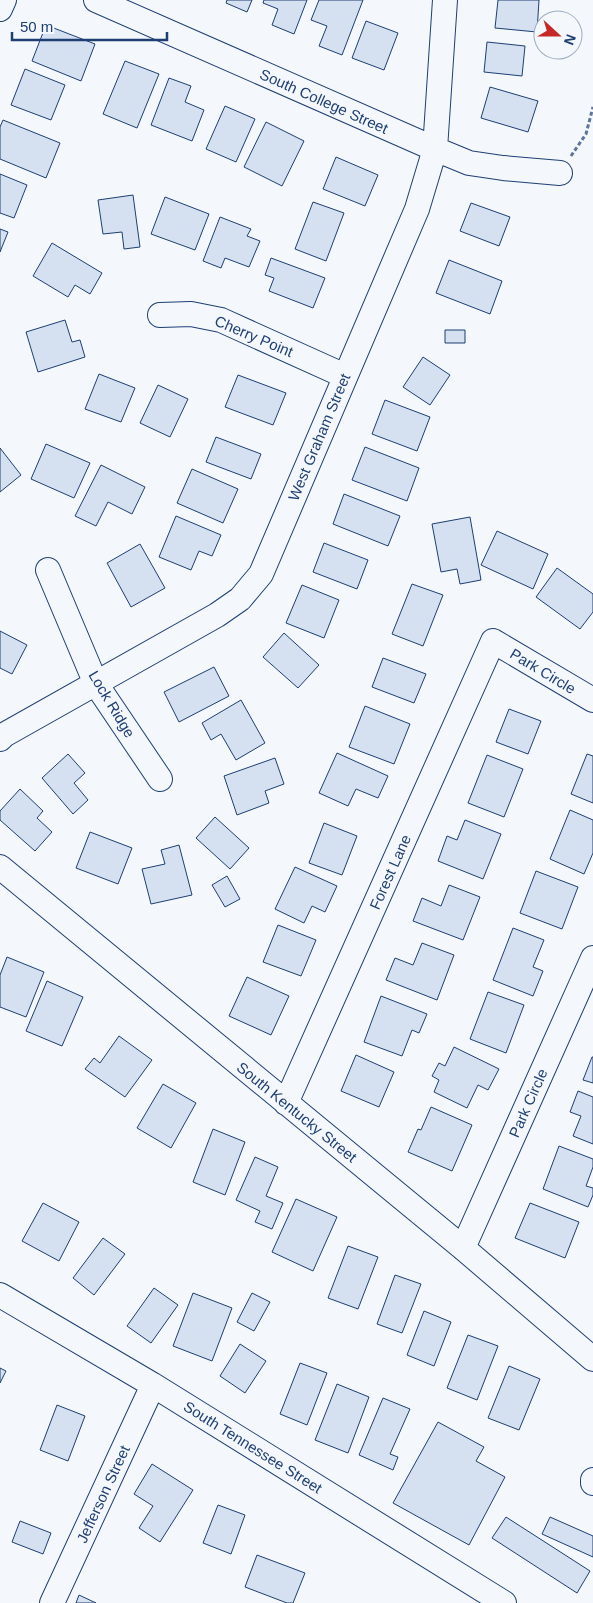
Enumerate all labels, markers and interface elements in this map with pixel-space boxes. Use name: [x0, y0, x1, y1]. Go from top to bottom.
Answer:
scale bar: [12, 10, 168, 42]
north arrow: [533, 10, 583, 60]
text: 50 m: [20, 18, 53, 35]
text: N: [561, 32, 579, 47]
street label: South College Street: [257, 65, 391, 137]
street label: Cherry Point: [212, 312, 296, 360]
street label: West Graham Street: [285, 370, 354, 503]
street label: Park Circle: [507, 645, 579, 697]
street label: Lock Ridge: [85, 667, 139, 741]
street label: Forest Lane: [366, 832, 414, 912]
street label: South Kentucky Street: [234, 1058, 361, 1166]
street label: Park Circle: [505, 1066, 551, 1140]
street label: South Tennessee Street: [181, 1397, 326, 1497]
street label: Jefferson Street: [73, 1442, 133, 1545]

